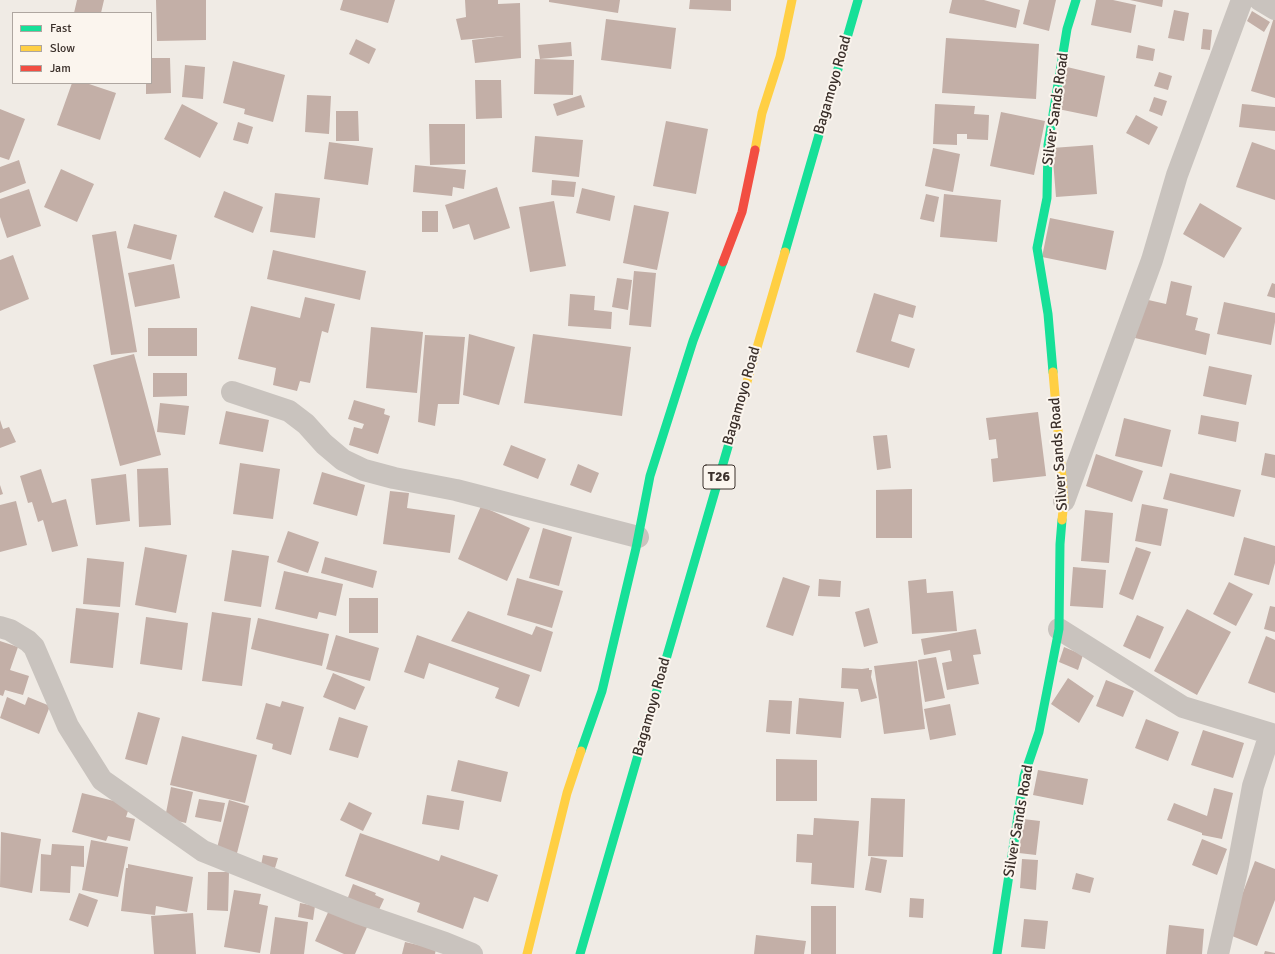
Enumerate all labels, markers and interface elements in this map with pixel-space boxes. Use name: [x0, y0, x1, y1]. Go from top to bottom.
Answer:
legend: [12, 12, 152, 84]
text: Fast: [50, 21, 71, 36]
street label: Bagamoyo Road: [810, 34, 856, 136]
text: Slow: [50, 41, 75, 56]
street label: Silver Sands Road: [1039, 51, 1073, 167]
text: Jam: [50, 61, 71, 76]
street label: Bagamoyo Road: [719, 345, 765, 447]
street label: Silver Sands Road: [1046, 397, 1072, 511]
road number: T26: [703, 465, 735, 489]
street label: Bagamoyo Road: [629, 656, 675, 758]
street label: Silver Sands Road: [1000, 763, 1038, 879]

